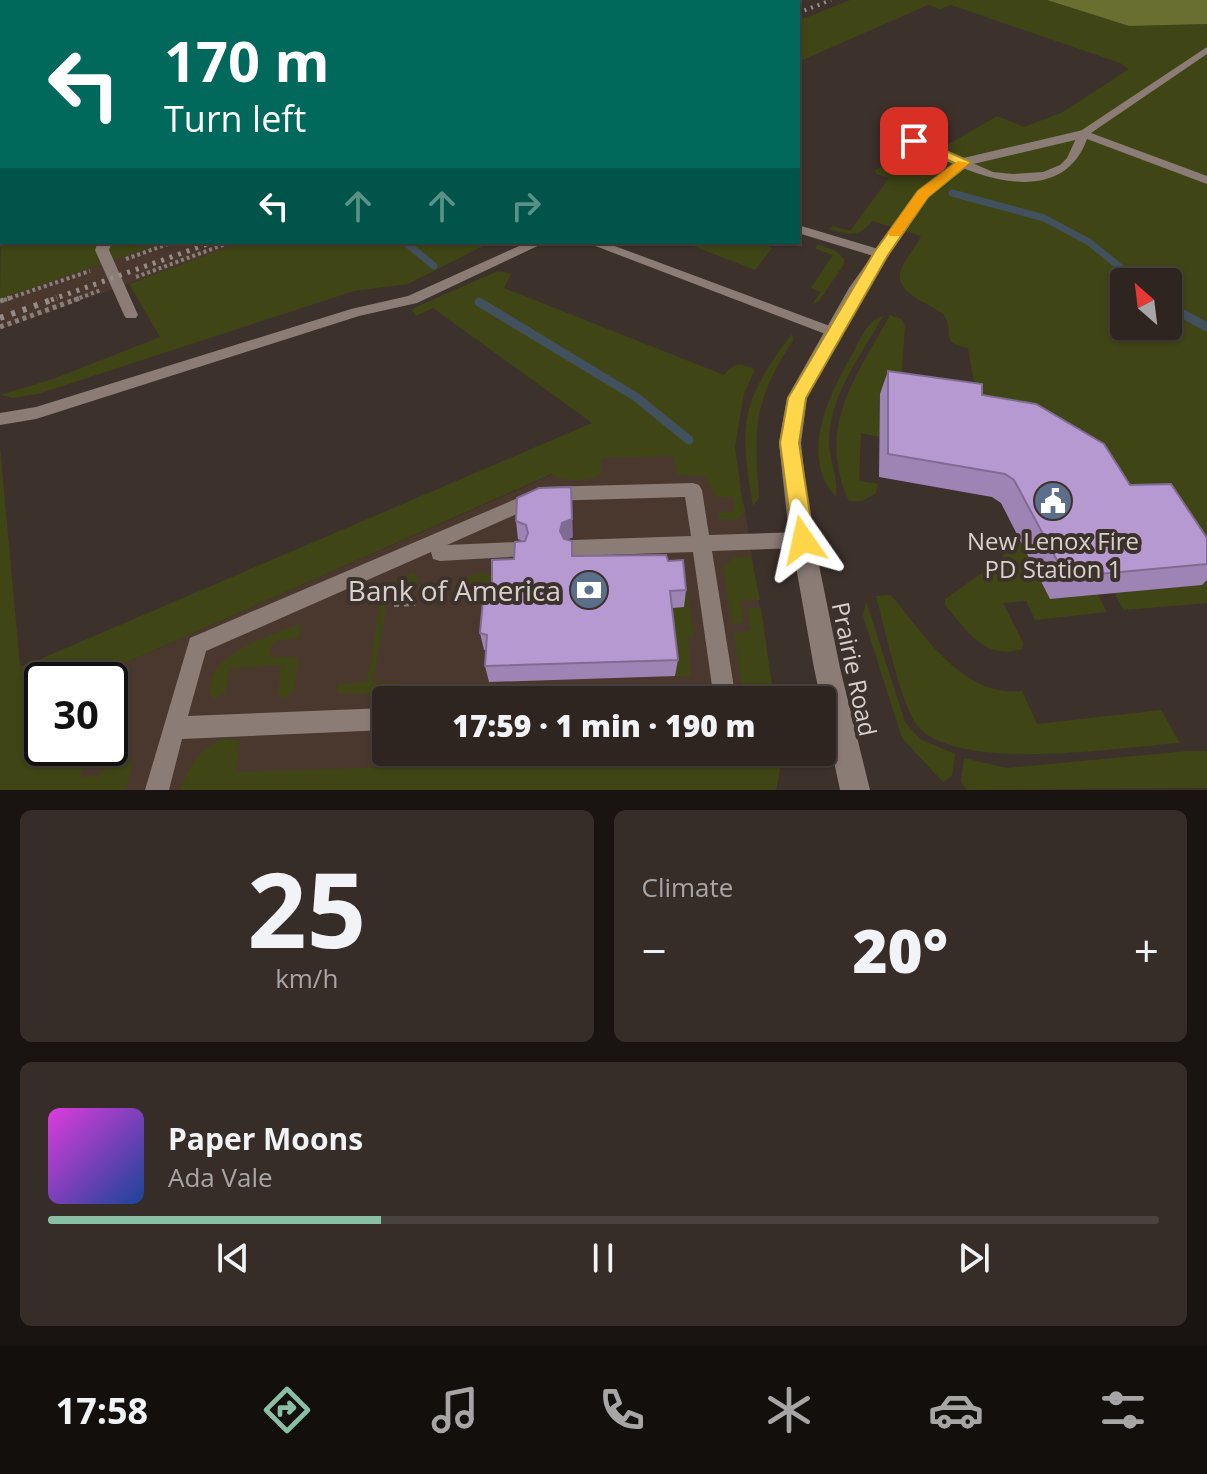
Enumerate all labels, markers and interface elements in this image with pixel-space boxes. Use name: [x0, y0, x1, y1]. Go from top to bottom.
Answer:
text: 170 m: [164, 22, 330, 98]
icon: left: [32, 32, 136, 136]
text: Turn left: [164, 94, 306, 143]
pin: [880, 107, 948, 175]
icon: arrive: [892, 119, 936, 163]
icon: left: [252, 184, 296, 228]
icon: ahead: [336, 184, 380, 228]
icon: ahead: [420, 184, 464, 228]
icon: right: [504, 184, 548, 228]
north arrow: [1110, 268, 1182, 340]
map controls: [1110, 268, 1182, 340]
public building icon: New Lenox Fire PD Station 1: [1032, 480, 1074, 522]
position arrow: [761, 498, 845, 582]
place label: New Lenox Fire PD Station 1: [967, 524, 1139, 585]
bank icon: Bank of America: [568, 569, 610, 611]
place label: Bank of America: [348, 571, 561, 609]
street label: Prairie Road: [825, 599, 885, 739]
speed limit sign: 30: [24, 662, 128, 766]
text: 17:59 · 1 min · 190 m: [452, 705, 756, 746]
text: 25: [247, 837, 366, 978]
text: Climate: [642, 869, 733, 905]
text: 20°: [852, 909, 948, 991]
text: −: [642, 920, 667, 980]
text: +: [1134, 920, 1159, 980]
text: km/h: [275, 960, 338, 996]
text: Paper Moons: [168, 1118, 363, 1159]
text: Ada Vale: [168, 1159, 273, 1195]
icon: previous: [211, 1236, 255, 1280]
icon: pause: [581, 1236, 625, 1280]
icon: next: [952, 1236, 996, 1280]
icon: directions: [259, 1382, 315, 1438]
icon: music: [427, 1382, 483, 1438]
icon: phone: [594, 1382, 650, 1438]
icon: climate: [761, 1382, 817, 1438]
icon: car: [928, 1382, 984, 1438]
icon: filters: [1095, 1382, 1151, 1438]
text: 17:58: [56, 1386, 148, 1435]

